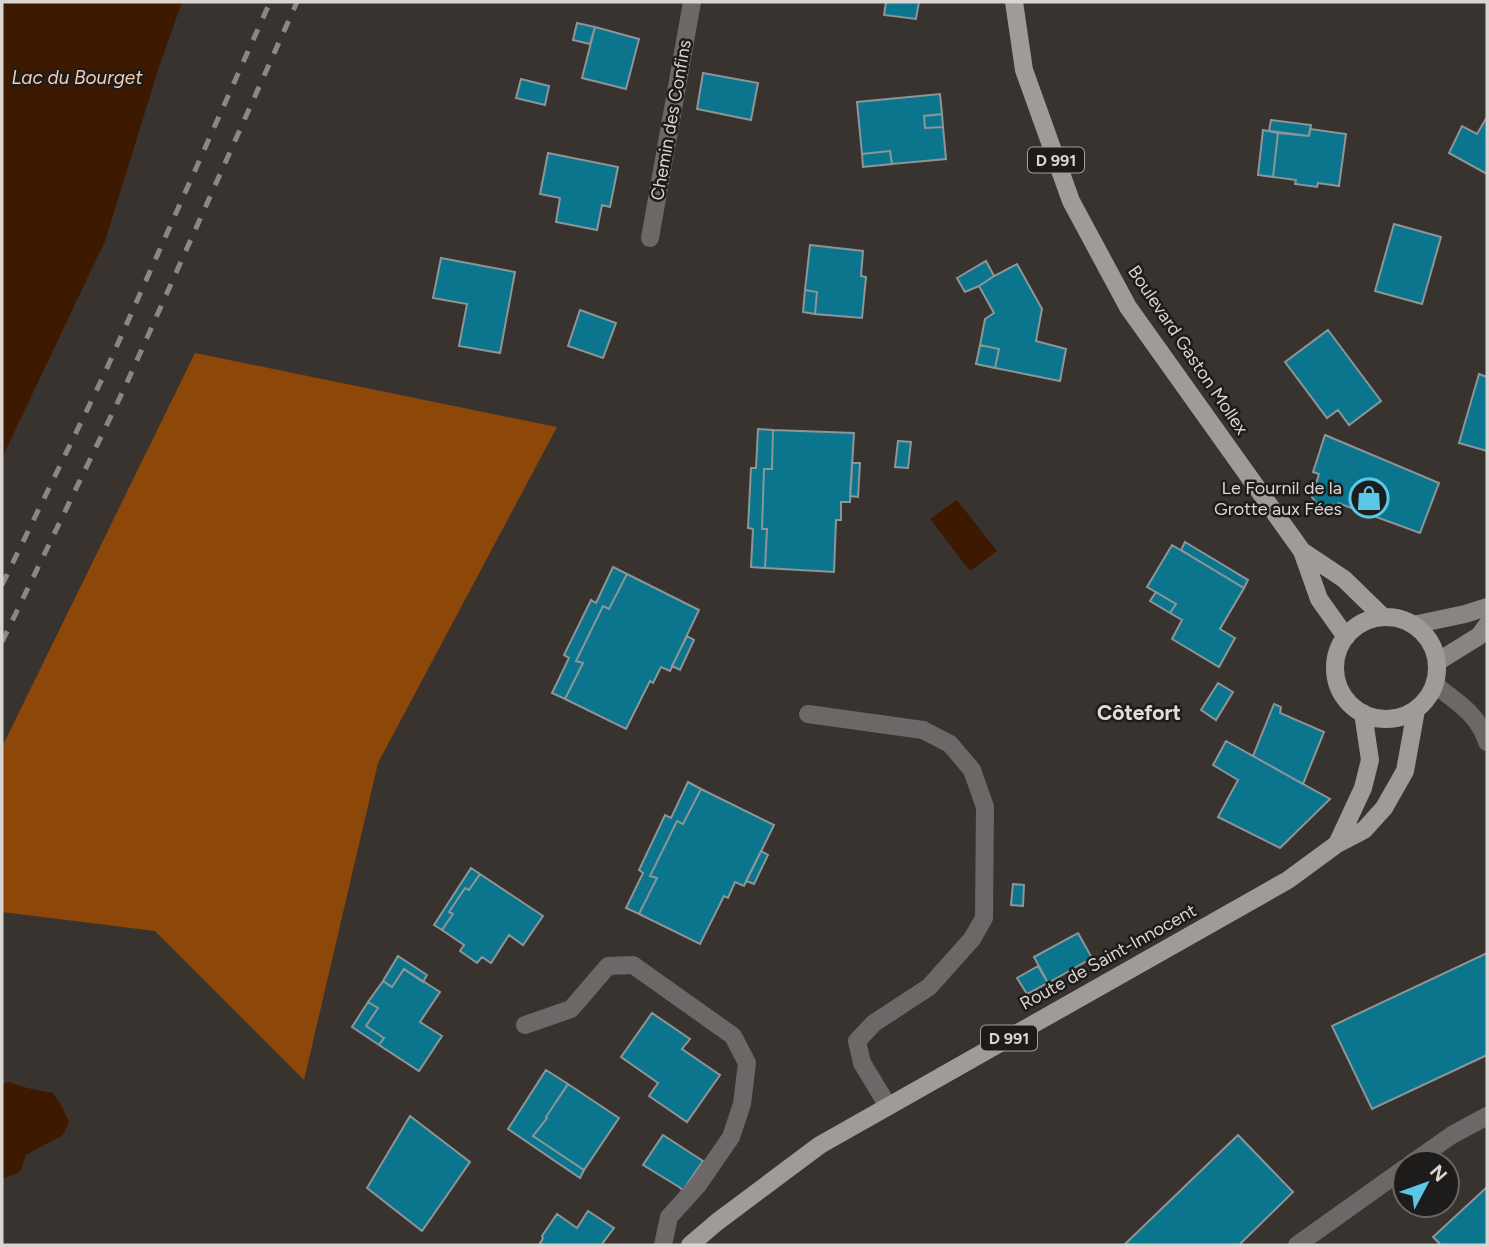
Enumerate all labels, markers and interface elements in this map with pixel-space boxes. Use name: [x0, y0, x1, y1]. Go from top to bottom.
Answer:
street label: Chemin des Confins: [646, 38, 696, 202]
water label: Lac du Bourget: [11, 66, 143, 89]
road number: D 991: [1028, 148, 1084, 172]
street label: Boulevard Gaston Mollex: [1123, 261, 1253, 439]
place label: Le Fournil de la Grotte aux Fées: [1214, 477, 1342, 520]
shop icon: Le Fournil de la Grotte aux Fées: [1348, 477, 1390, 519]
district label: Côtefort: [1097, 700, 1181, 725]
street label: Route de Saint-Innocent: [1016, 899, 1200, 1015]
road number: D 991: [981, 1026, 1037, 1050]
north arrow: [1391, 1149, 1461, 1219]
text: N: [1425, 1160, 1452, 1186]

